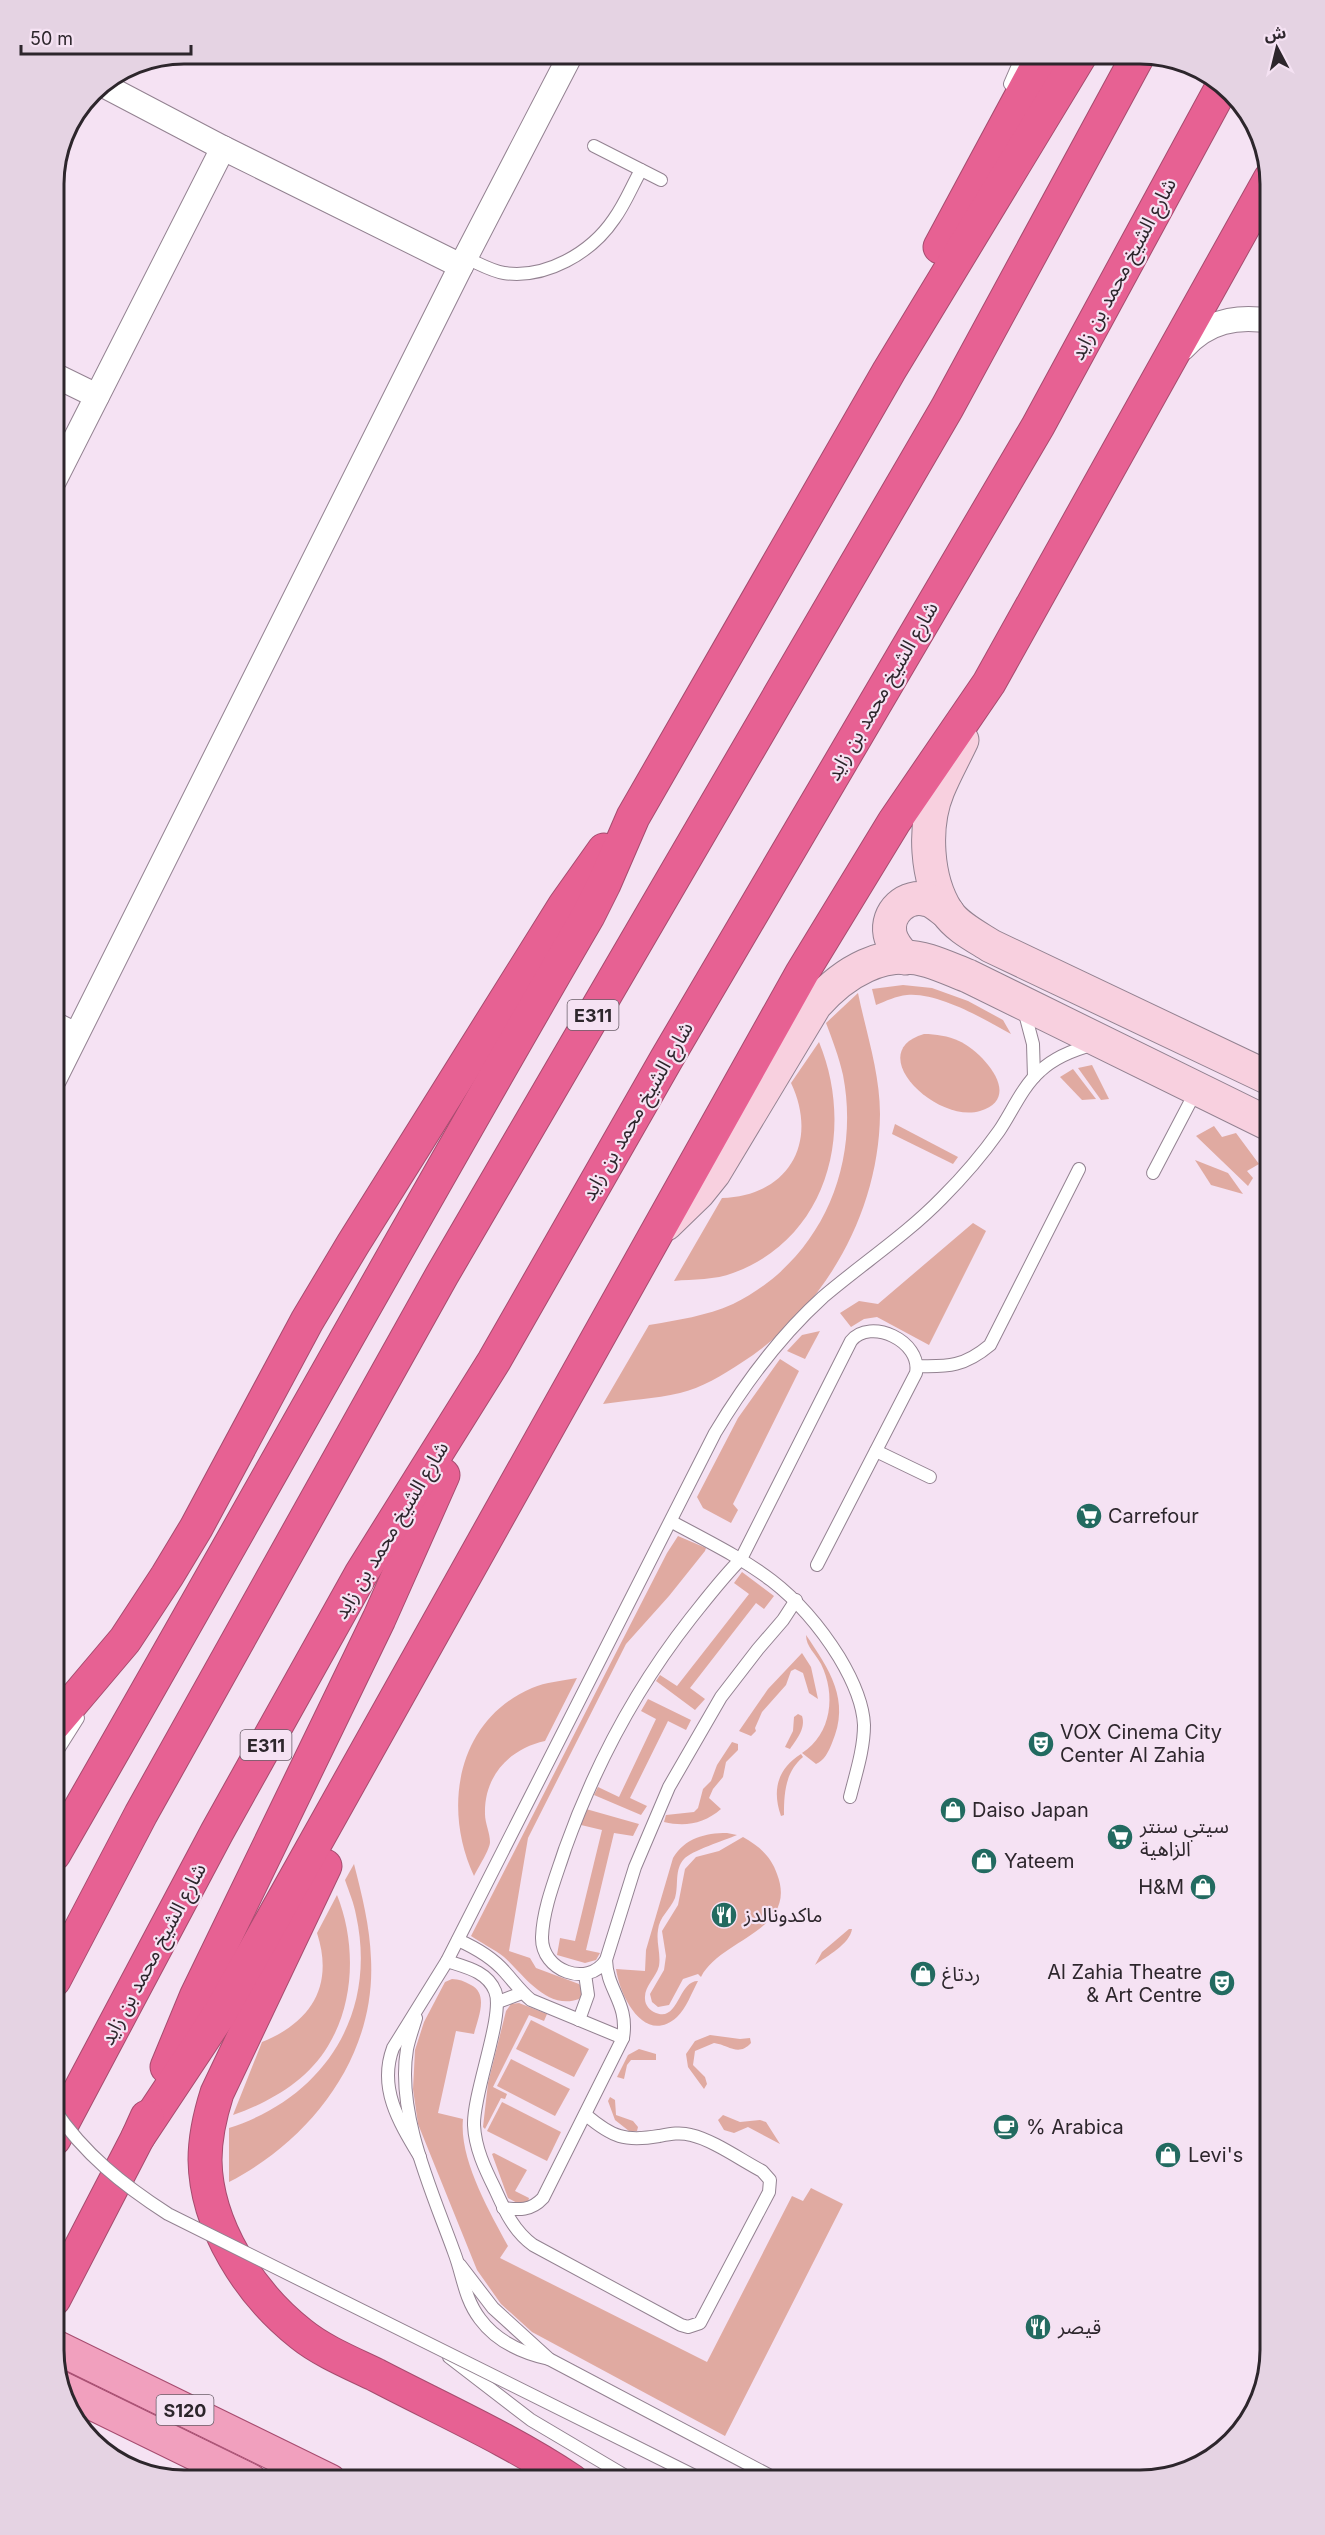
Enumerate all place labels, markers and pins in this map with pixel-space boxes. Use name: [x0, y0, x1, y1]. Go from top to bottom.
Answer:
supermarket icon: Carrefour: [1074, 1501, 1104, 1531]
place label: Carrefour: [1108, 1504, 1199, 1528]
place label: VOX Cinema City Center Al Zahia: [1060, 1720, 1222, 1767]
theatre icon: VOX Cinema City Center Al Zahia: [1026, 1729, 1056, 1759]
shop icon: Daiso Japan: [938, 1795, 968, 1825]
place label: Daiso Japan: [972, 1798, 1089, 1822]
place label: سيتي سنتر الزاهية: [1139, 1814, 1229, 1861]
supermarket icon: سيتي سنتر الزاهية: [1105, 1822, 1135, 1852]
shop icon: Yateem: [969, 1846, 999, 1876]
place label: Yateem: [1004, 1849, 1075, 1873]
shop icon: H&M: [1188, 1872, 1218, 1902]
place label: H&M: [1138, 1875, 1184, 1899]
restaurant icon: ماكدونالدز: [709, 1900, 739, 1930]
place label: ماكدونالدز: [743, 1903, 823, 1927]
shop icon: ردتاغ: [908, 1959, 938, 1989]
place label: Al Zahia Theatre & Art Centre: [1047, 1960, 1202, 2007]
place label: ردتاغ: [942, 1962, 980, 1989]
theatre icon: Al Zahia Theatre & Art Centre: [1207, 1968, 1237, 1998]
cafe icon: % Arabica: [991, 2112, 1021, 2142]
place label: % Arabica: [1026, 2115, 1124, 2139]
shop icon: Levi's: [1153, 2140, 1183, 2170]
place label: Levi's: [1188, 2143, 1243, 2167]
restaurant icon: قيصر: [1023, 2312, 1053, 2342]
place label: قيصر: [1057, 2315, 1101, 2339]

